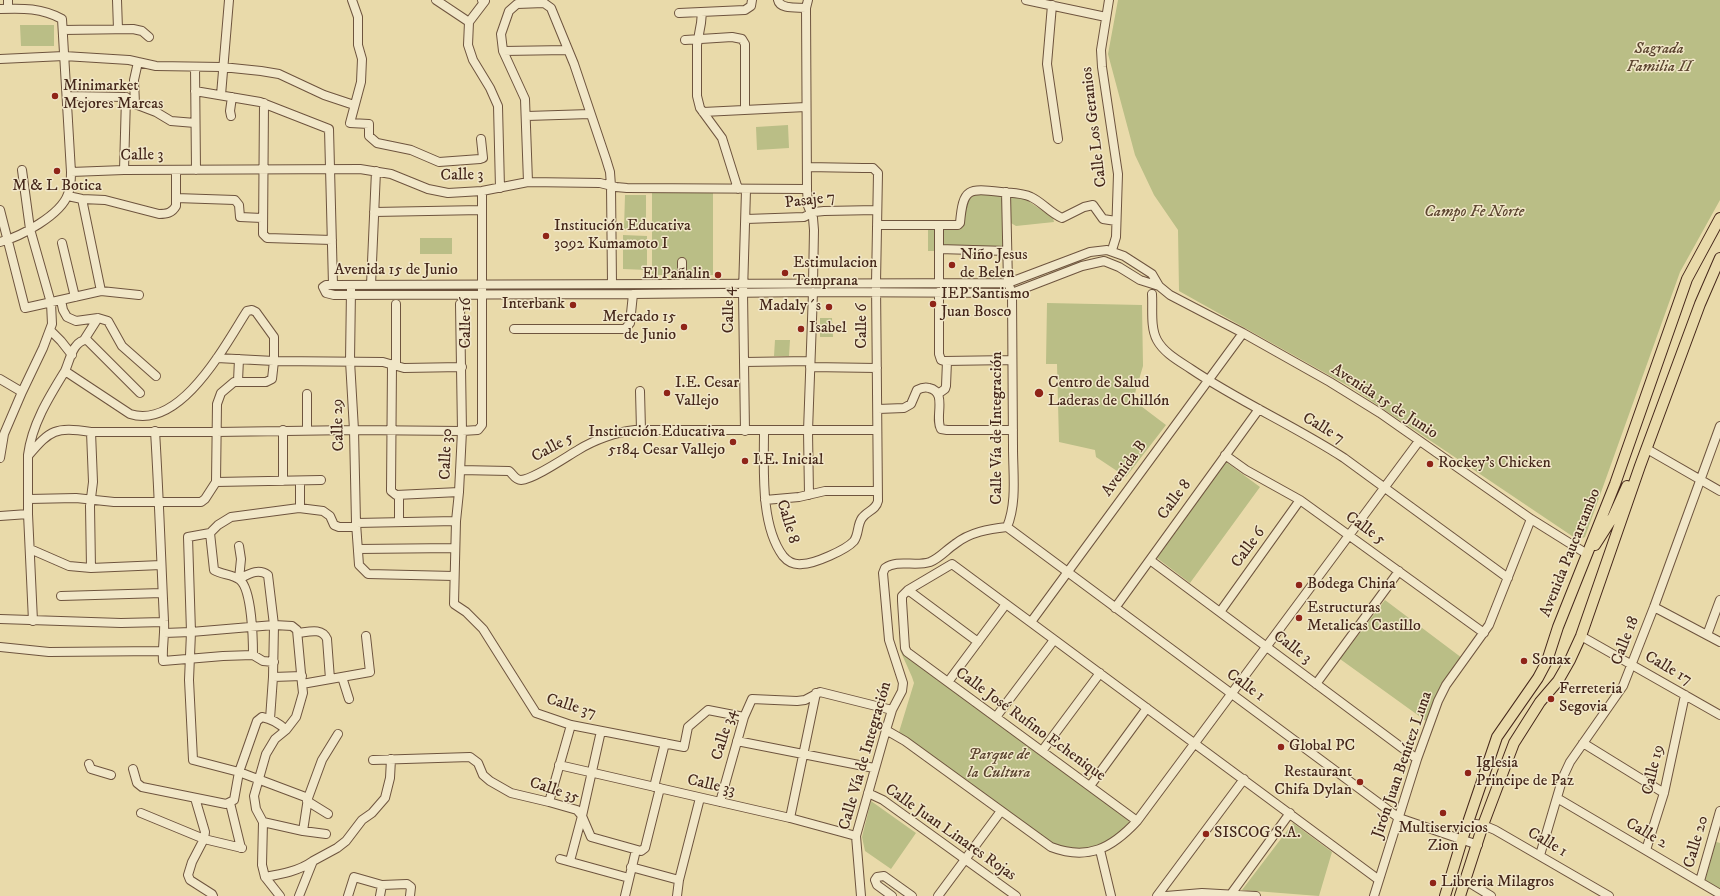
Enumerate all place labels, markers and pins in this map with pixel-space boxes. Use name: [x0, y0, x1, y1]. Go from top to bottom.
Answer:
place label: Minimarket Mejores Marcas: [63, 77, 163, 115]
marker: Minimarket Mejores Marcas: [50, 91, 60, 101]
marker: M & L Botica: [52, 166, 62, 176]
place label: M & L Botica: [12, 177, 102, 197]
place label: Institución Educativa 3092 Kumamoto I: [554, 217, 691, 255]
marker: Institución Educativa 3092 Kumamoto I: [541, 231, 551, 241]
place label: Niño Jesus de Belen: [960, 246, 1027, 284]
place label: Estimulacion Temprana: [793, 254, 877, 292]
marker: Niño Jesus de Belen: [947, 260, 957, 270]
place label: El Pañalin: [642, 265, 710, 285]
marker: Estimulacion Temprana: [780, 268, 790, 278]
marker: El Pañalin: [713, 270, 723, 280]
place label: IEP Santismo Juan Bosco: [941, 285, 1029, 323]
place label: Interbank: [502, 295, 565, 315]
place label: Madaly´s: [759, 297, 821, 317]
marker: IEP Santismo Juan Bosco: [928, 299, 938, 309]
marker: Interbank: [568, 300, 578, 310]
marker: Madaly´s: [824, 302, 834, 312]
place label: Mercado 15 de Junio: [602, 308, 676, 346]
place label: Isabel: [809, 319, 847, 339]
marker: Mercado 15 de Junio: [679, 322, 689, 332]
marker: Isabel: [796, 324, 806, 334]
place label: I.E. Cesar Vallejo: [675, 374, 739, 412]
place label: Centro de Salud Laderas de Chillón: [1048, 374, 1169, 412]
marker: Centro de Salud Laderas de Chillón: [1033, 387, 1045, 399]
marker: I.E. Cesar Vallejo: [662, 388, 672, 398]
place label: Institución Educativa 5184 Cesar Vallejo: [588, 423, 725, 461]
marker: Institución Educativa 5184 Cesar Vallejo: [728, 437, 738, 447]
place label: I.E. Inicial: [753, 451, 824, 471]
place label: Rockey's Chicken: [1438, 454, 1551, 474]
marker: I.E. Inicial: [740, 456, 750, 466]
marker: Rockey's Chicken: [1425, 459, 1435, 469]
place label: Bodega China: [1307, 575, 1396, 595]
marker: Bodega China: [1294, 580, 1304, 590]
place label: Estructuras Metalicas Castillo: [1307, 599, 1421, 637]
marker: Estructuras Metalicas Castillo: [1294, 613, 1304, 623]
place label: Sonax: [1532, 651, 1571, 671]
marker: Sonax: [1519, 656, 1529, 666]
place label: Ferreteria Segovia: [1559, 680, 1622, 718]
marker: Ferreteria Segovia: [1546, 694, 1556, 704]
place label: Global PC: [1289, 737, 1355, 757]
marker: Global PC: [1276, 742, 1286, 752]
place label: Iglesia Principe de Paz: [1476, 754, 1574, 792]
place label: Restaurant Chifa Dylan: [1274, 763, 1352, 801]
marker: Iglesia Principe de Paz: [1463, 768, 1473, 778]
marker: Restaurant Chifa Dylan: [1355, 777, 1365, 787]
marker: Multiservicios Zion: [1438, 808, 1448, 818]
place label: Multiservicios Zion: [1398, 819, 1488, 857]
place label: SISCOG S.A.: [1214, 824, 1301, 844]
marker: SISCOG S.A.: [1201, 829, 1211, 839]
place label: Libreria Milagros: [1441, 873, 1554, 893]
marker: Libreria Milagros: [1428, 878, 1438, 888]

